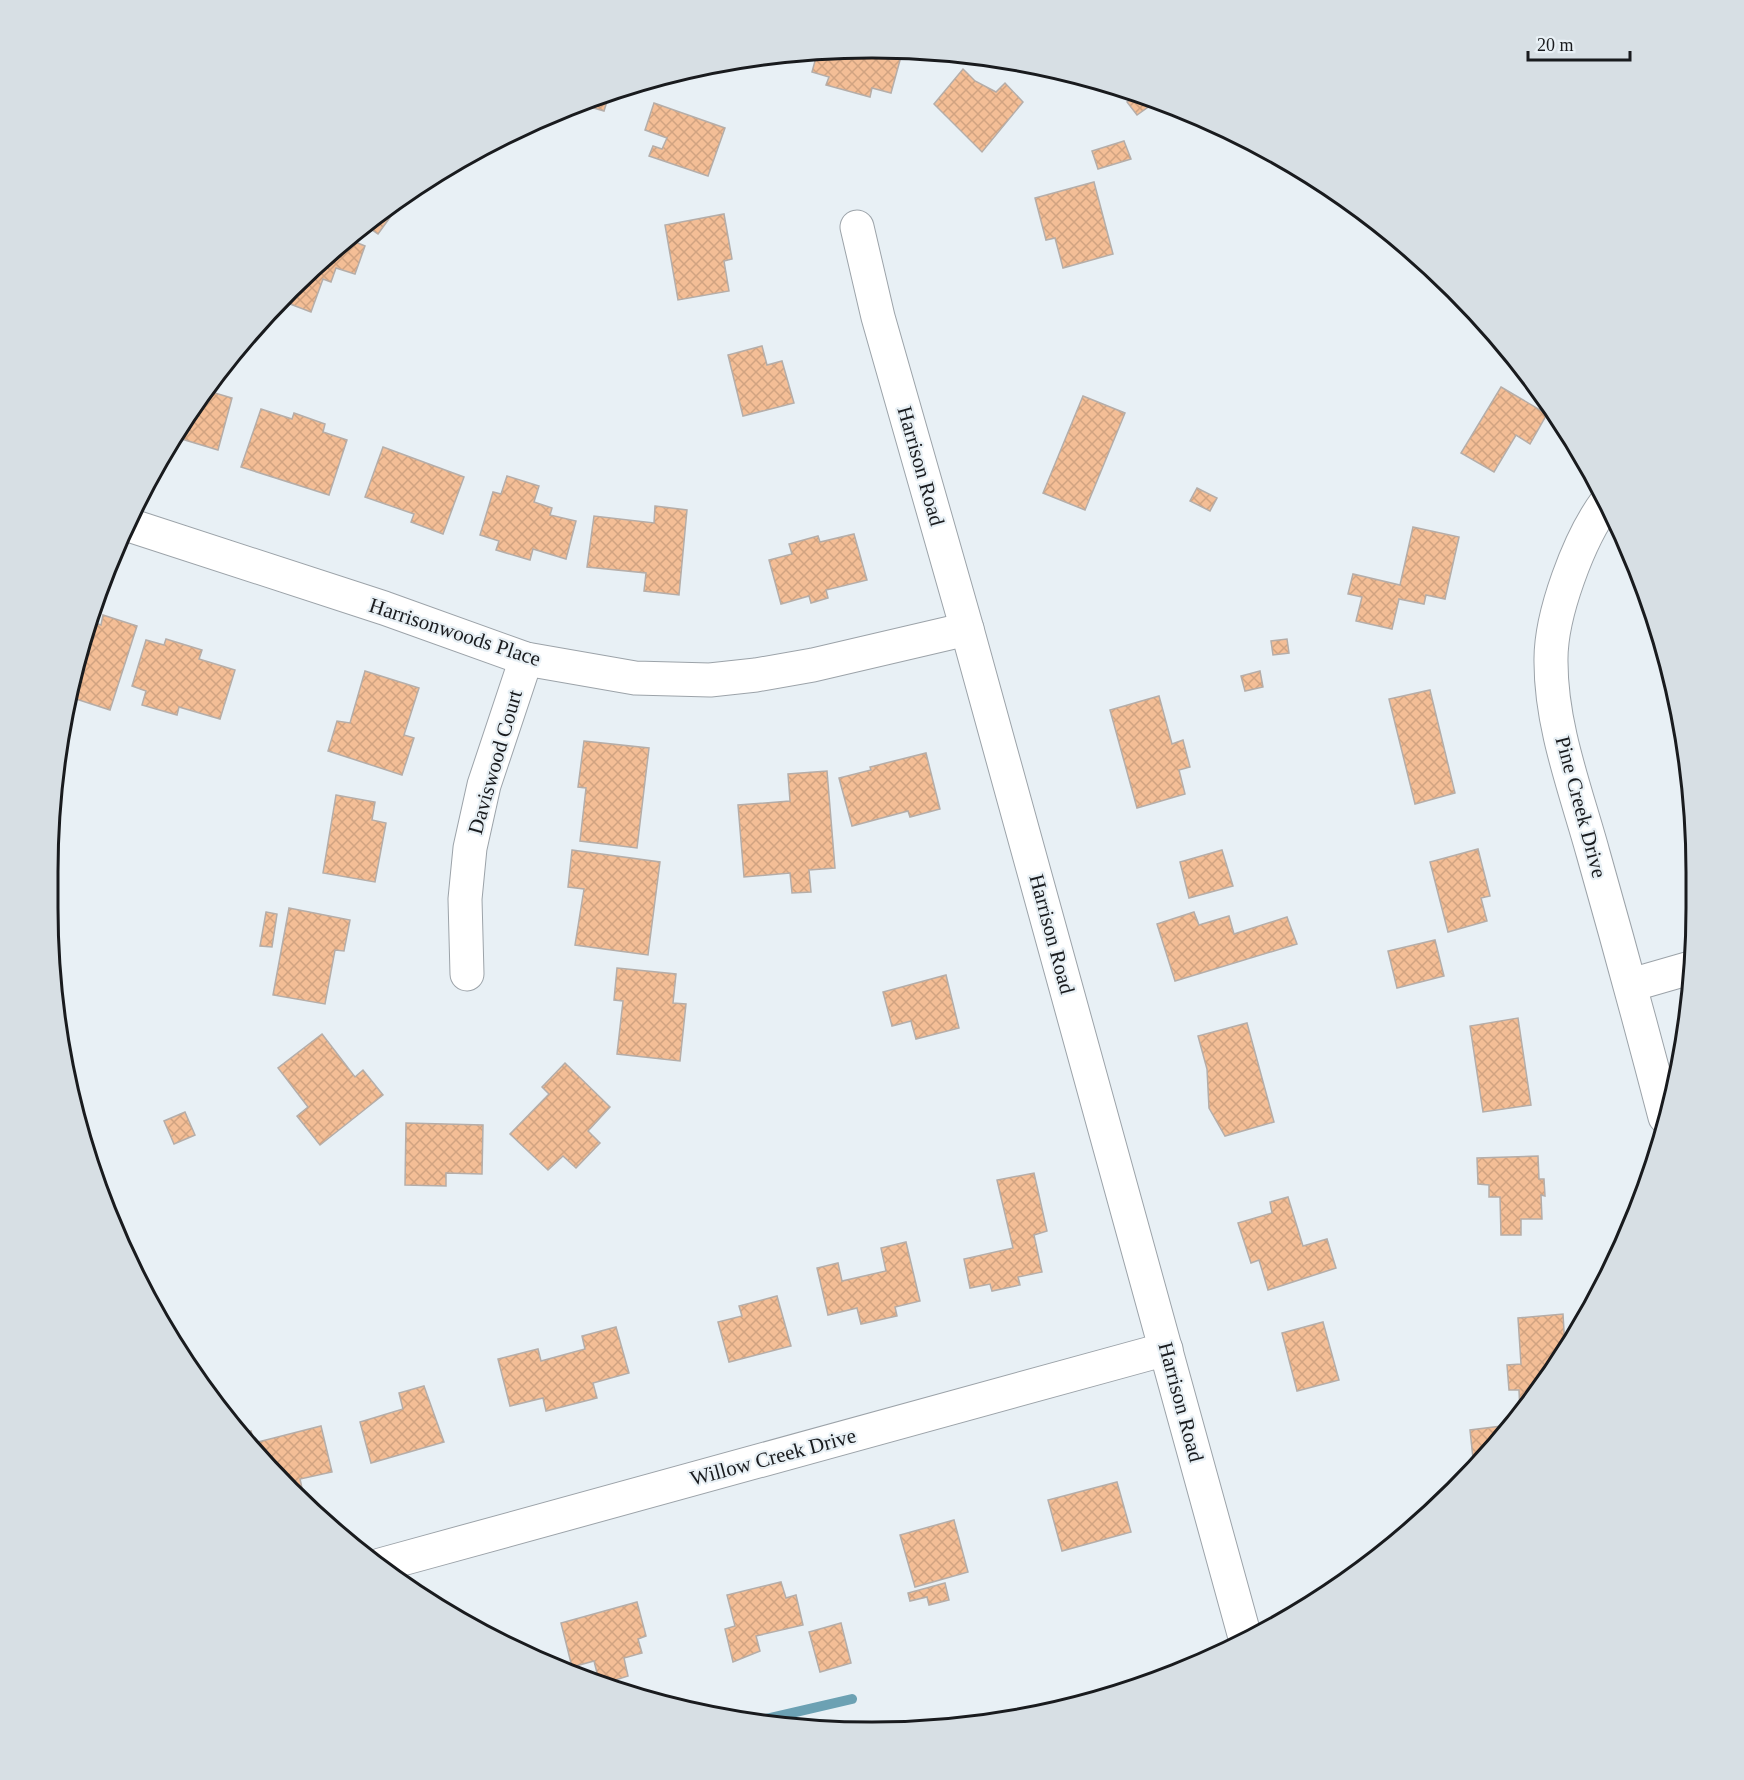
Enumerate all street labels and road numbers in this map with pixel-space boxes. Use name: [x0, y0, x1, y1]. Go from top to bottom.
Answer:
street label: Harrison Road: [893, 404, 950, 529]
street label: Harrisonwoods Place: [366, 593, 544, 671]
street label: Daviswood Court: [463, 687, 527, 837]
street label: Pine Creek Drive: [1551, 733, 1611, 881]
street label: Harrison Road: [1024, 871, 1080, 997]
street label: Harrison Road: [1153, 1339, 1209, 1465]
street label: Willow Creek Drive: [687, 1423, 859, 1491]

